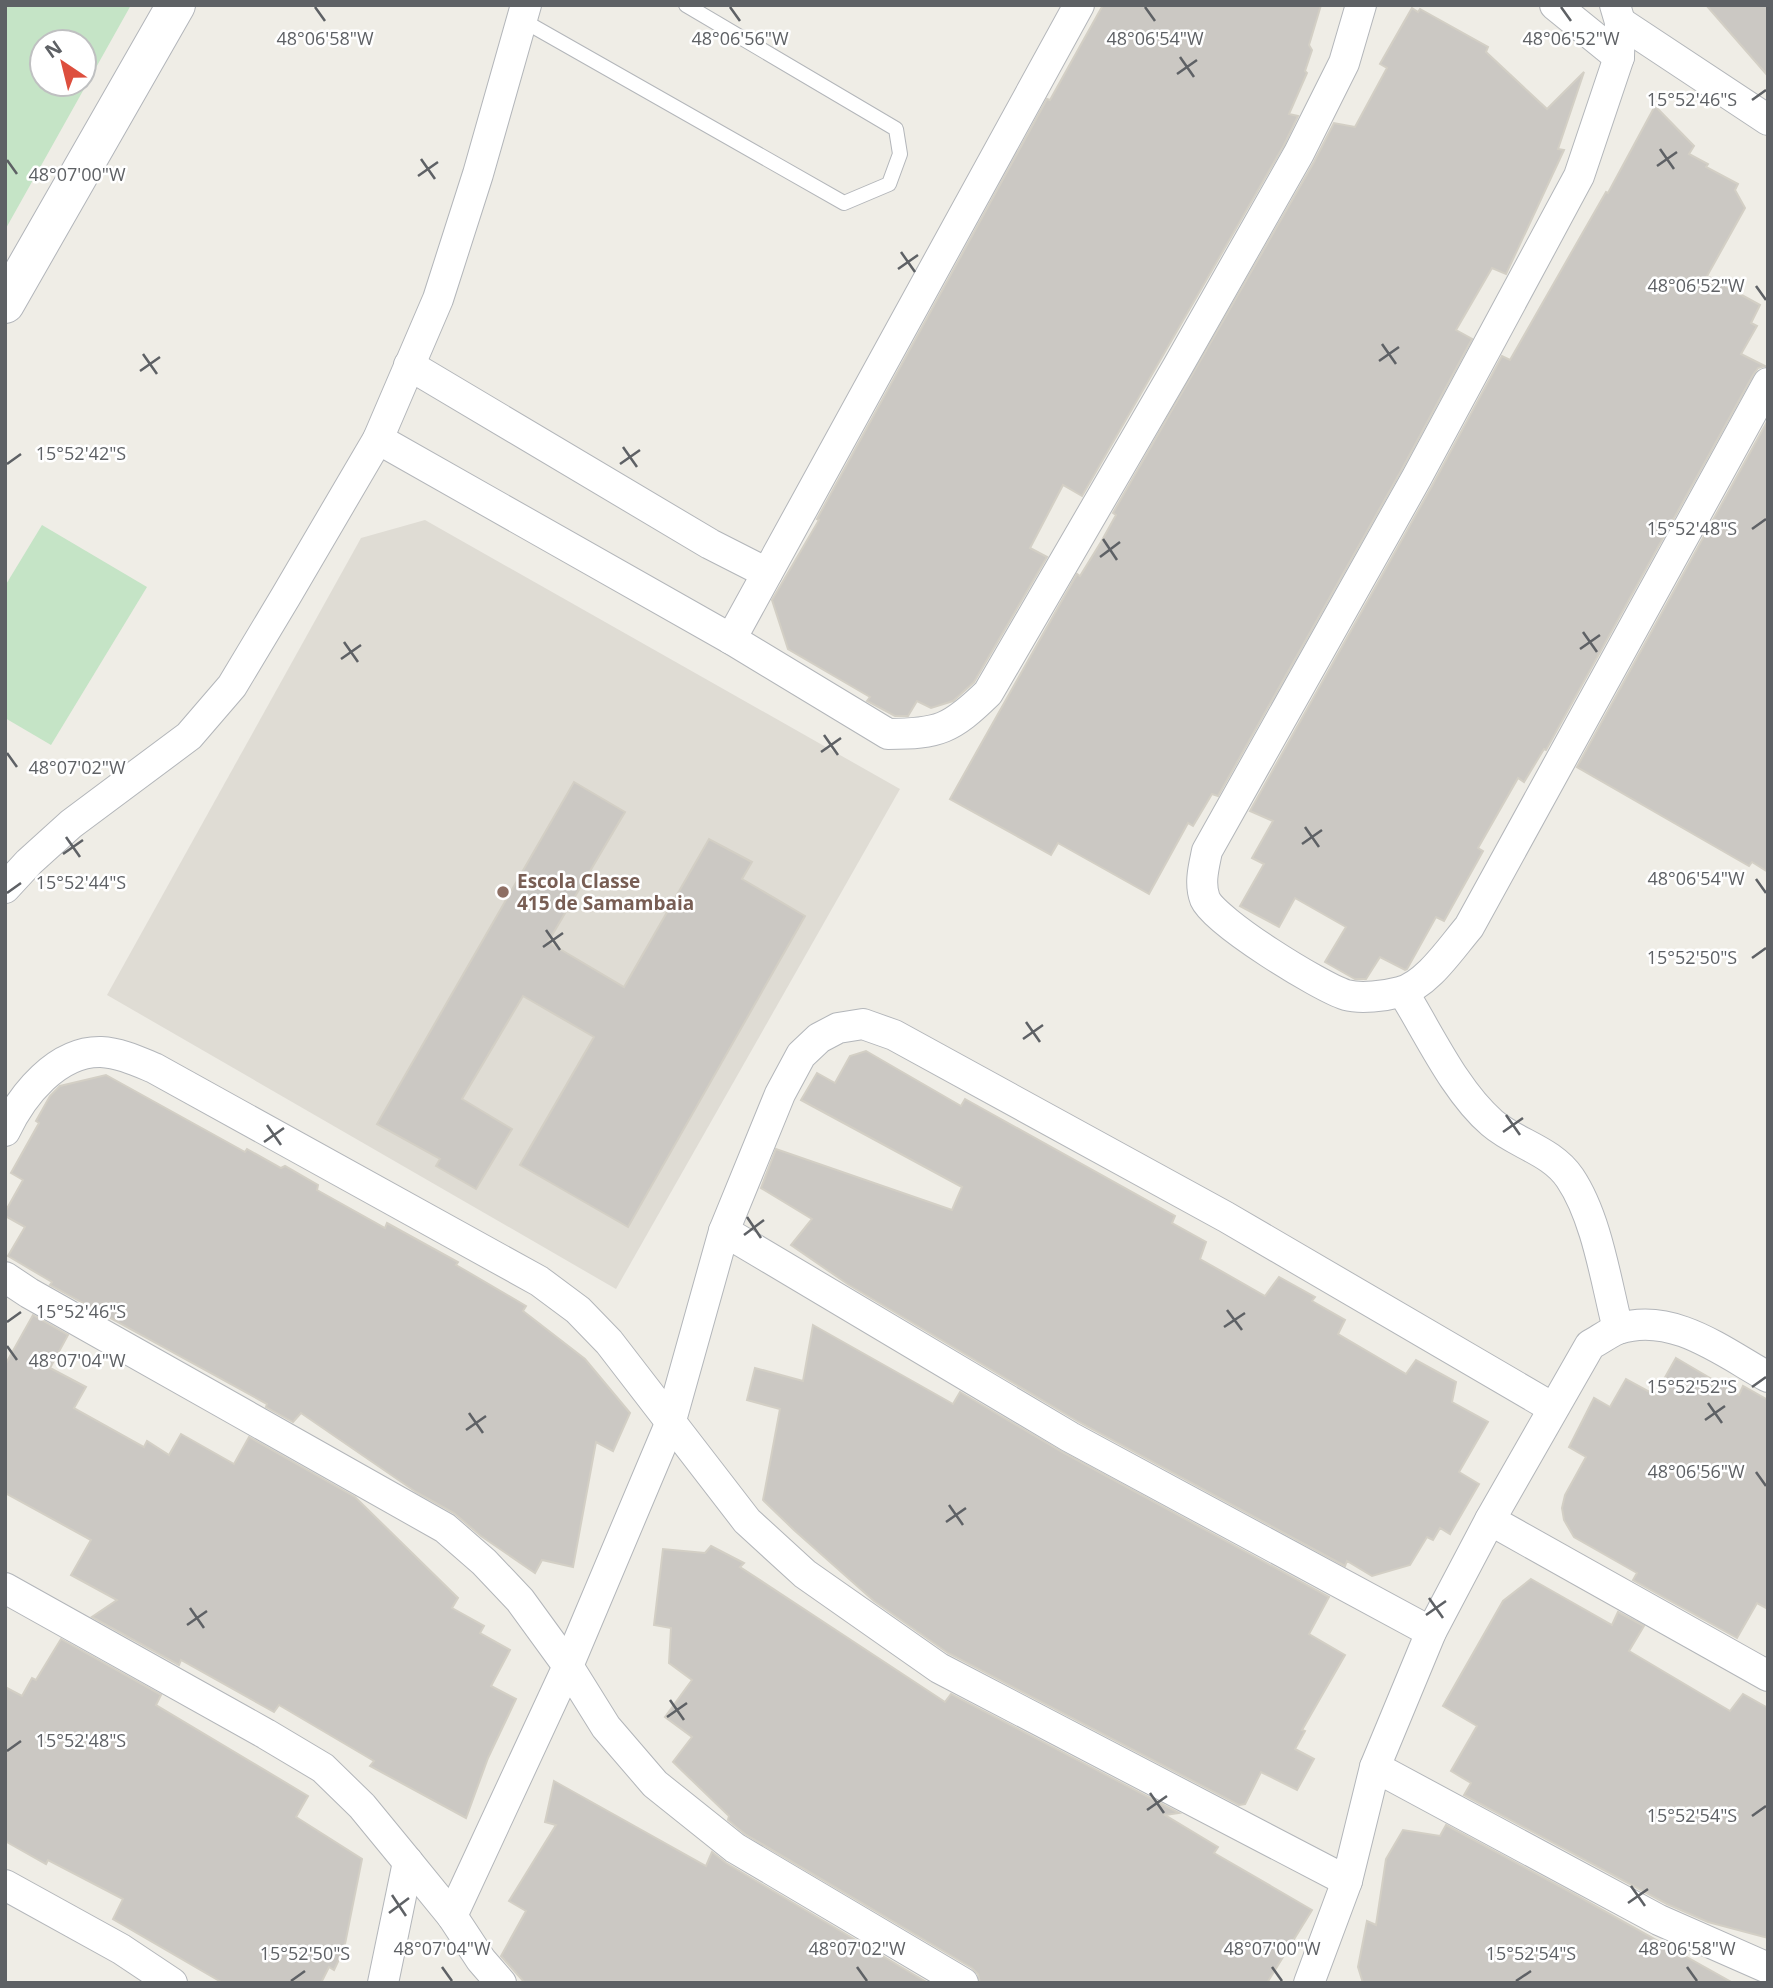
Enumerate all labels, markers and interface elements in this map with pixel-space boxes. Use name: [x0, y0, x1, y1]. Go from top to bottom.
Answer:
text: 48°06'58"W: [276, 26, 374, 50]
text: 48°06'56"W: [691, 26, 789, 50]
text: 48°06'54"W: [1106, 26, 1204, 50]
text: 48°06'52"W: [1522, 26, 1620, 50]
north arrow: [28, 28, 98, 98]
text: N: [39, 34, 67, 64]
text: 15°52'46"S: [1647, 87, 1737, 111]
text: 48°07'00"W: [28, 162, 126, 186]
text: 48°06'52"W: [1647, 273, 1745, 297]
text: 15°52'42"S: [36, 441, 126, 465]
text: 15°52'48"S: [1647, 516, 1737, 540]
text: 48°07'02"W: [28, 755, 126, 779]
text: 48°06'54"W: [1647, 866, 1745, 890]
place label: Escola Classe 415 de Samambaia: [517, 868, 694, 916]
text: 15°52'44"S: [36, 870, 126, 894]
marker: Escola Classe 415 de Samambaia: [495, 884, 511, 900]
text: 15°52'50"S: [1647, 945, 1737, 969]
text: 15°52'46"S: [36, 1299, 126, 1323]
text: 48°07'04"W: [28, 1348, 126, 1372]
text: 15°52'52"S: [1647, 1374, 1737, 1398]
text: 48°06'56"W: [1647, 1459, 1745, 1483]
text: 15°52'48"S: [36, 1728, 126, 1752]
text: 15°52'54"S: [1647, 1803, 1737, 1827]
text: 48°07'04"W: [393, 1936, 491, 1960]
text: 48°07'02"W: [808, 1936, 906, 1960]
text: 48°07'00"W: [1223, 1936, 1321, 1960]
text: 48°06'58"W: [1638, 1936, 1736, 1960]
text: 15°52'50"S: [260, 1941, 350, 1965]
text: 15°52'54"S: [1486, 1941, 1576, 1965]

